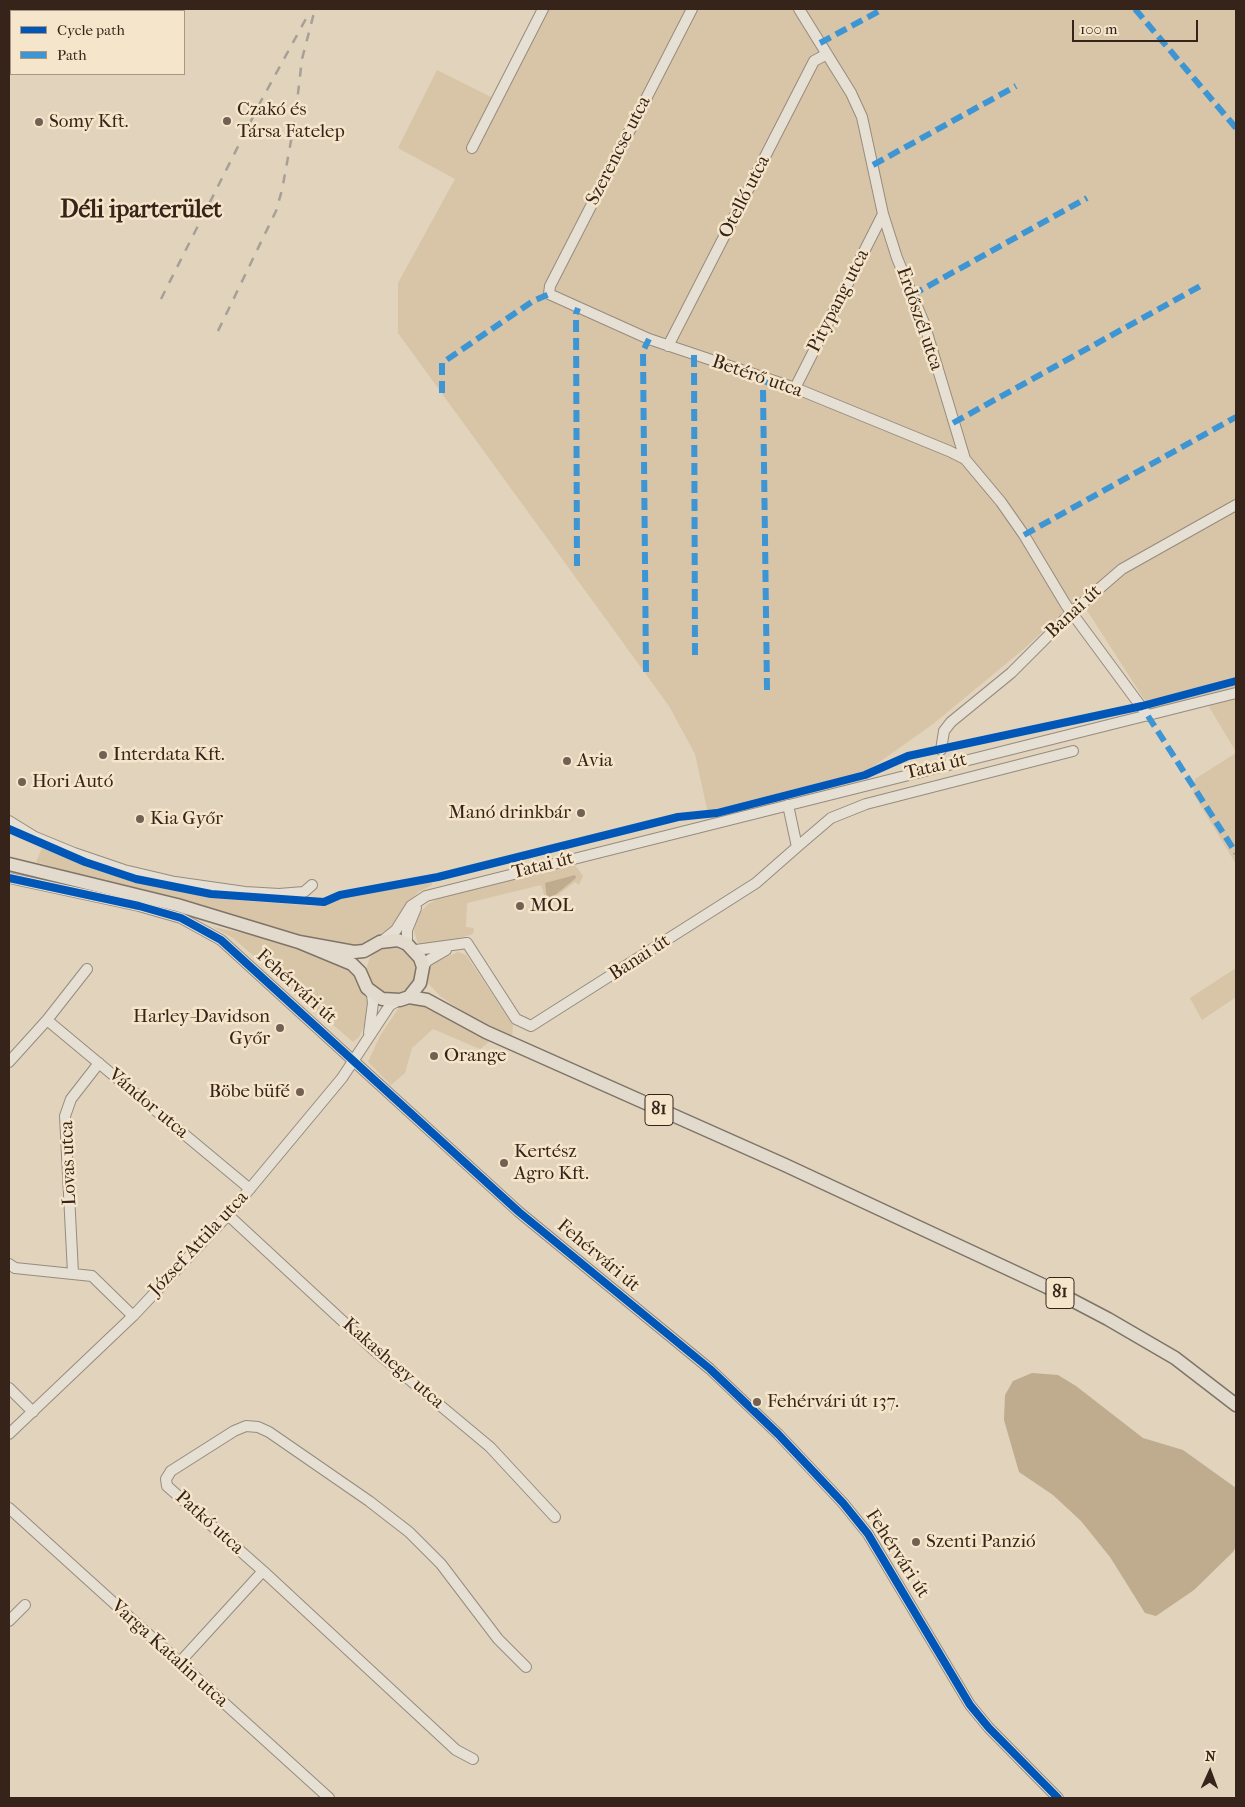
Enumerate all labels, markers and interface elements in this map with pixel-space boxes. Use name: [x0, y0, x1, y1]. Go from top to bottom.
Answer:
legend: [10, 10, 185, 75]
scale bar: [1075, 10, 1201, 42]
text: 100 m: [1080, 20, 1118, 38]
text: Cycle path: [57, 21, 125, 39]
text: Path: [57, 46, 87, 64]
street label: Szerencse utca: [582, 93, 656, 209]
place label: Czakó és Társa Fatelep: [237, 99, 345, 143]
place label: Somy Kft.: [49, 111, 128, 133]
marker: Czakó és Társa Fatelep: [221, 115, 233, 127]
marker: Somy Kft.: [33, 116, 45, 128]
street label: Otelló utca: [714, 152, 776, 242]
district label: Déli iparterület: [60, 197, 222, 225]
street label: Pitypang utca: [803, 246, 875, 356]
street label: Erdőszél utca: [891, 264, 947, 374]
street label: Betérő utca: [709, 351, 805, 403]
street label: Banai út: [1041, 580, 1107, 644]
place label: Interdata Kft.: [113, 744, 225, 766]
marker: Interdata Kft.: [97, 749, 109, 761]
street label: Tatai út: [903, 749, 969, 785]
place label: Avia: [577, 750, 613, 772]
marker: Avia: [561, 755, 573, 767]
place label: Hori Autó: [32, 771, 113, 793]
marker: Hori Autó: [16, 776, 28, 788]
place label: Manó drinkbár: [449, 802, 571, 824]
marker: Manó drinkbár: [575, 807, 587, 819]
place label: Kia Győr: [150, 808, 223, 830]
marker: Kia Győr: [134, 813, 146, 825]
street label: Tatai út: [510, 847, 576, 885]
place label: MOL: [530, 895, 573, 917]
marker: MOL: [514, 900, 526, 912]
street label: Banai út: [605, 930, 675, 986]
street label: Fehérvári út: [251, 945, 341, 1029]
place label: Harley-Davidson Győr: [133, 1006, 270, 1050]
marker: Harley-Davidson Győr: [274, 1022, 286, 1034]
place label: Orange: [444, 1045, 506, 1067]
marker: Orange: [428, 1050, 440, 1062]
street label: Vándor utca: [103, 1064, 193, 1144]
place label: Böbe büfé: [209, 1081, 290, 1103]
marker: Böbe büfé: [294, 1086, 306, 1098]
road number: 81: [645, 1094, 673, 1126]
street label: Lovas utca: [56, 1120, 82, 1206]
place label: Kertész Agro Kft.: [514, 1141, 589, 1185]
marker: Kertész Agro Kft.: [498, 1157, 510, 1169]
street label: József Attila utca: [144, 1187, 254, 1301]
street label: Fehérvári út: [552, 1215, 644, 1297]
road number: 81: [1046, 1278, 1074, 1309]
street label: Kakashegy utca: [337, 1314, 449, 1414]
place label: Fehérvári út 137.: [767, 1391, 899, 1413]
marker: Fehérvári út 137.: [751, 1396, 763, 1408]
street label: Patkó utca: [170, 1486, 248, 1560]
street label: Fehérvári út: [860, 1506, 934, 1602]
place label: Szenti Panzió: [926, 1531, 1036, 1553]
marker: Szenti Panzió: [910, 1536, 922, 1548]
street label: Varga Katalin utca: [106, 1595, 232, 1713]
north arrow: [1185, 1747, 1235, 1797]
text: N: [1205, 1748, 1216, 1765]

